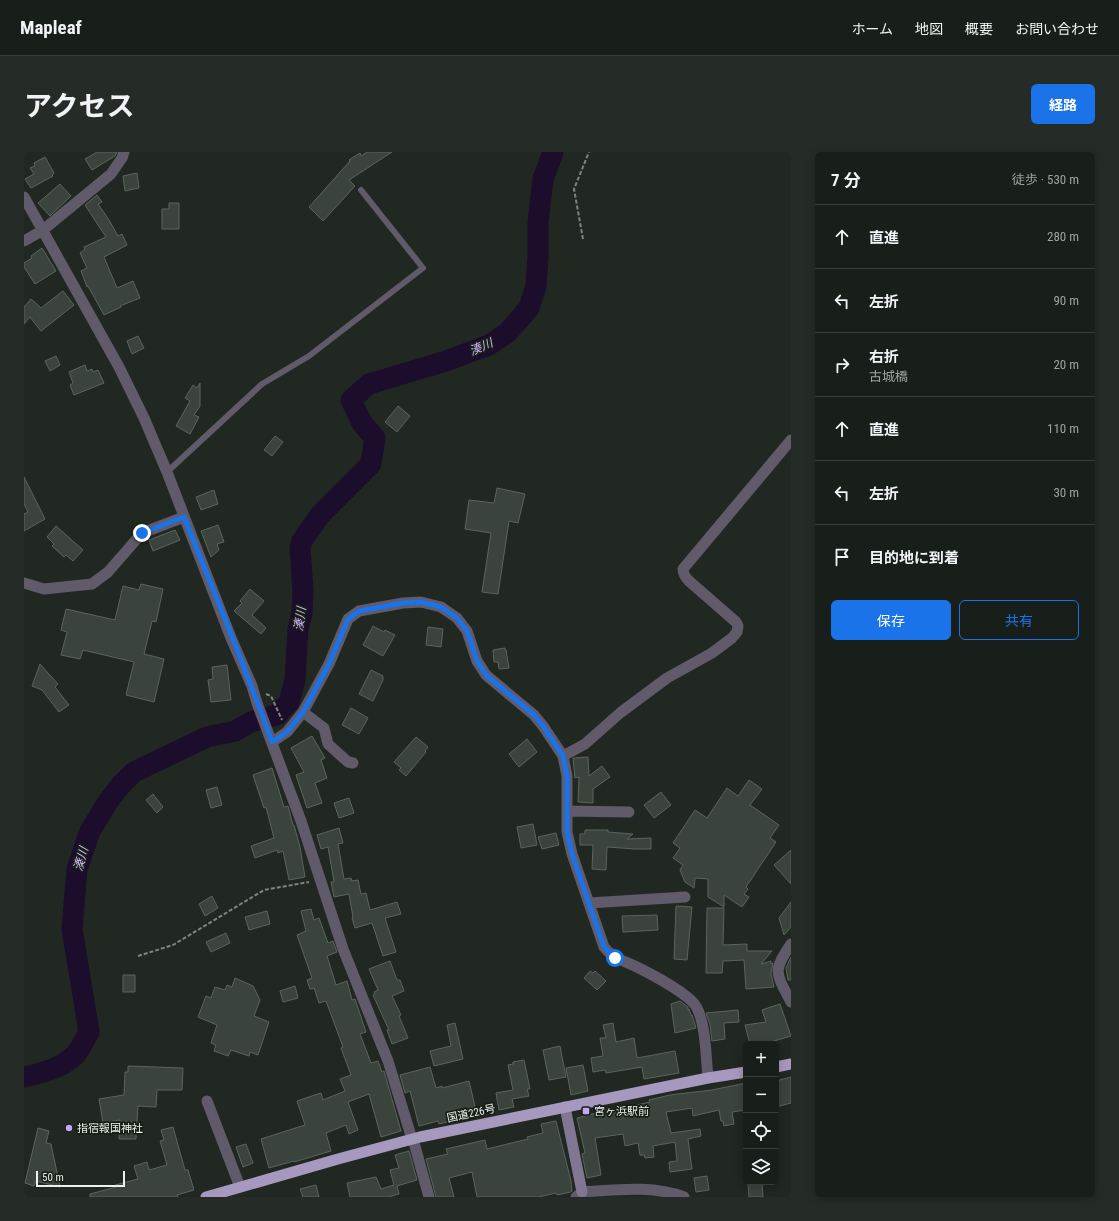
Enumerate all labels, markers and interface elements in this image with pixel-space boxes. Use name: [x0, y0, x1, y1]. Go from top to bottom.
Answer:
text: Mapleaf: [20, 16, 82, 39]
text: ホーム: [851, 21, 893, 37]
text: 地図: [915, 21, 943, 37]
text: 概要: [965, 21, 993, 37]
text: お問い合わせ: [1015, 21, 1099, 37]
button: 経路: [1031, 84, 1095, 124]
text: アクセス: [24, 90, 135, 123]
text: 7 分: [831, 170, 861, 190]
text: 徒歩 · 530 m: [1012, 172, 1079, 187]
icon: ahead: [831, 226, 853, 248]
text: 直進: [869, 229, 899, 247]
text: 280 m: [1047, 229, 1079, 244]
icon: left: [831, 290, 853, 312]
text: 左折: [869, 293, 899, 311]
text: 90 m: [1053, 293, 1079, 308]
water label: 湊川: [467, 335, 497, 358]
text: 右折: [869, 348, 899, 366]
icon: right: [831, 354, 853, 376]
text: 20 m: [1053, 357, 1079, 372]
text: 古城橋: [869, 369, 908, 384]
icon: ahead: [831, 418, 853, 440]
text: 直進: [869, 421, 899, 439]
text: 110 m: [1047, 421, 1079, 436]
icon: left: [831, 482, 853, 504]
text: 左折: [869, 485, 899, 503]
text: 30 m: [1053, 485, 1079, 500]
route end: [133, 524, 151, 542]
icon: arrive: [831, 546, 853, 568]
text: 目的地に到着: [869, 549, 959, 567]
button: 保存: [831, 600, 951, 640]
button: 共有: [959, 600, 1079, 640]
water label: 湊川: [291, 604, 309, 632]
water label: 湊川: [71, 844, 92, 872]
route start: [606, 949, 624, 967]
map controls: [743, 1041, 779, 1185]
button: +: [743, 1041, 779, 1077]
button: −: [743, 1077, 779, 1113]
street label: 国道226号: [446, 1102, 497, 1125]
place label: 宮ヶ浜駅前: [594, 1105, 649, 1118]
marker: 宮ヶ浜駅前: [581, 1106, 591, 1116]
button: locate: [743, 1113, 779, 1149]
place label: 指宿報国神社: [77, 1122, 143, 1135]
marker: 指宿報国神社: [64, 1123, 74, 1133]
button: layers: [743, 1149, 779, 1185]
scale bar: [36, 1169, 125, 1188]
text: 50 m: [42, 1171, 64, 1184]

